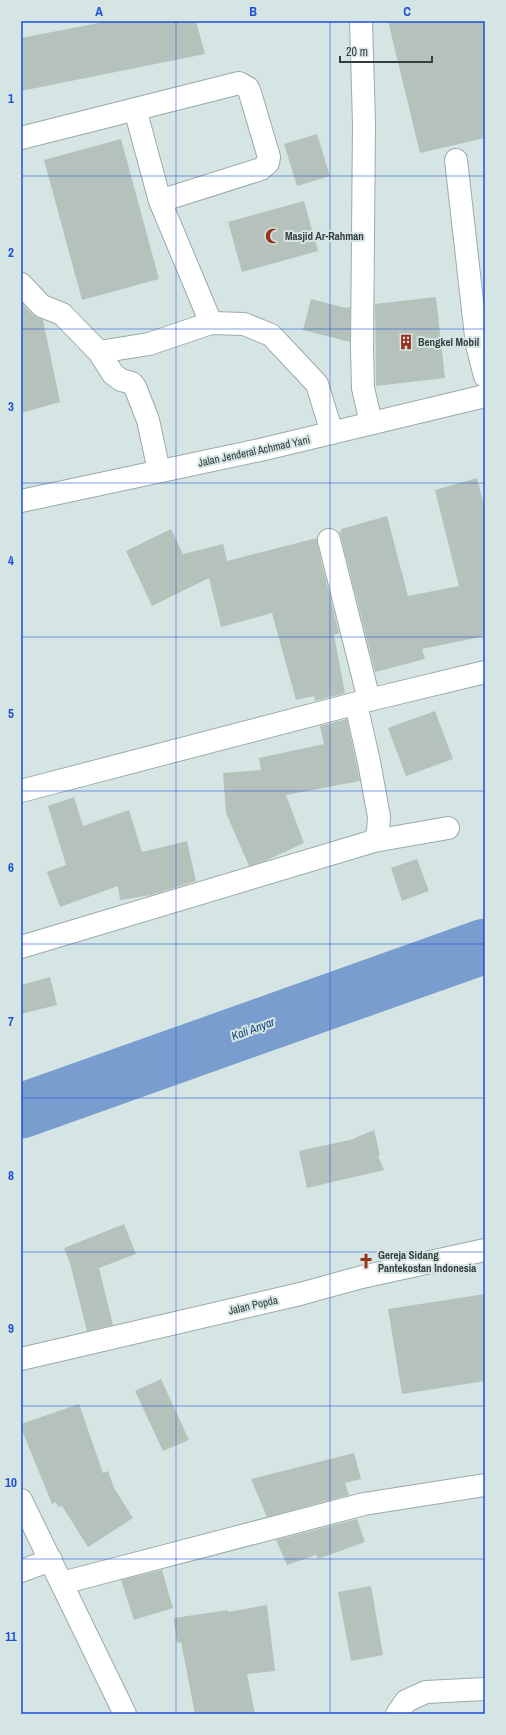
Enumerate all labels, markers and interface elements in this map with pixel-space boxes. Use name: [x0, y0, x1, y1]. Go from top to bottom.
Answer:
text: A: [95, 3, 103, 20]
text: B: [249, 3, 257, 20]
text: C: [403, 3, 411, 20]
scale bar: [340, 38, 432, 64]
text: 20 m: [346, 44, 368, 60]
text: 1: [8, 90, 14, 107]
mosque icon: Masjid Ar-Rahman: [264, 227, 282, 245]
place label: Masjid Ar-Rahman: [285, 229, 364, 243]
text: 2: [8, 244, 14, 261]
building icon: Bengkel Mobil: [397, 333, 415, 351]
place label: Bengkel Mobil: [418, 335, 479, 349]
text: 3: [8, 398, 14, 415]
street label: Jalan Jenderal Achmad Yani: [197, 432, 311, 470]
text: 4: [8, 552, 14, 569]
text: 5: [8, 705, 14, 722]
text: 6: [8, 859, 14, 876]
text: 7: [8, 1013, 14, 1030]
water label: Kali Anyar: [229, 1014, 277, 1044]
text: 8: [8, 1167, 14, 1184]
place label: Gereja Sidang Pantekostan Indonesia: [378, 1248, 476, 1275]
church icon: Gereja Sidang Pantekostan Indonesia: [357, 1252, 375, 1270]
street label: Jalan Popda: [227, 1293, 279, 1317]
text: 9: [8, 1320, 14, 1337]
text: 10: [5, 1474, 17, 1491]
text: 11: [5, 1628, 17, 1645]

